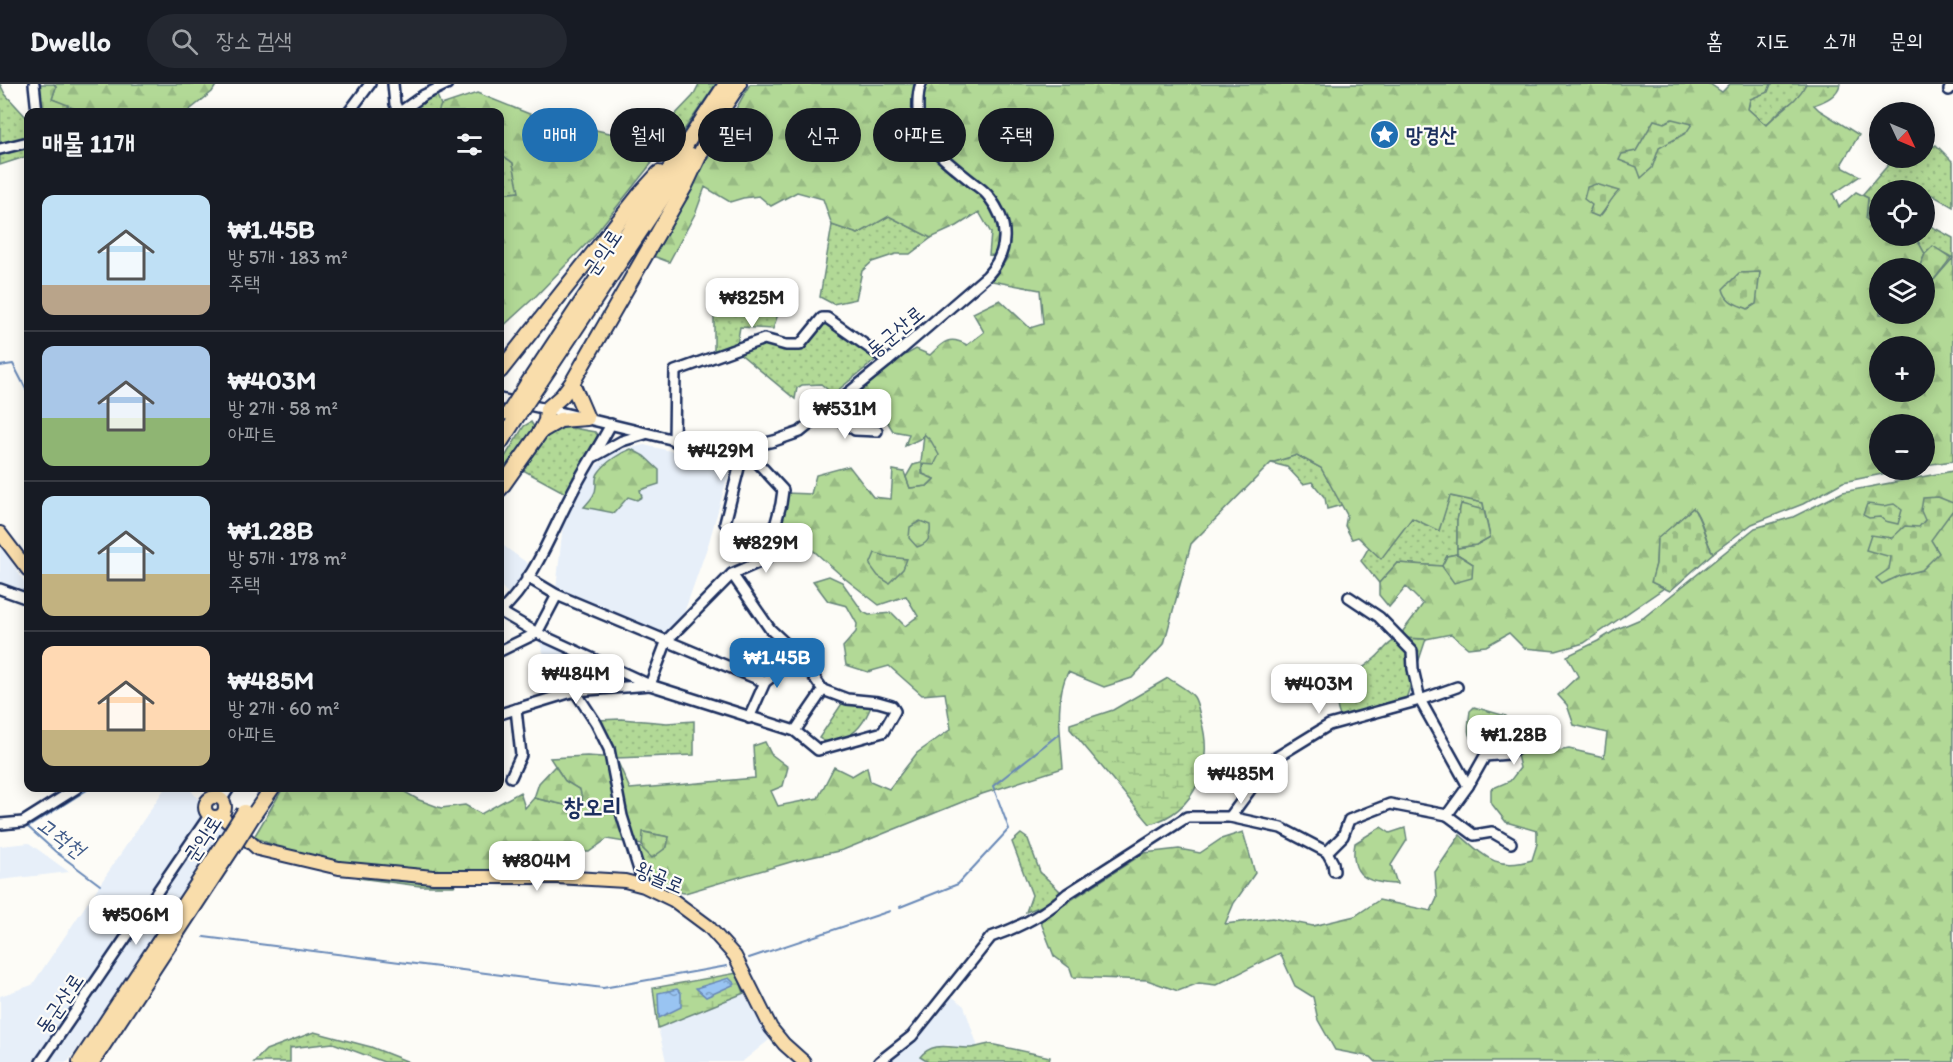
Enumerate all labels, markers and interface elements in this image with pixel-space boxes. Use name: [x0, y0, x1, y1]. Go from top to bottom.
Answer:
search box: [147, 14, 567, 68]
text: Dwello: [30, 24, 111, 58]
icon: search: [168, 25, 201, 58]
text: 장소 검색: [216, 27, 292, 54]
text: 홈: [1706, 28, 1723, 53]
text: 지도: [1756, 28, 1789, 53]
text: 소개: [1822, 28, 1856, 53]
text: 문의: [1889, 28, 1923, 53]
north arrow: [1869, 102, 1935, 168]
map controls: [1869, 102, 1935, 480]
chip: 매매: [522, 108, 598, 162]
chip: 월세: [610, 108, 686, 162]
chip: 필터: [698, 108, 773, 162]
chip: 신규: [785, 108, 861, 162]
chip: 아파트: [873, 108, 966, 162]
chip: 주택: [978, 108, 1054, 162]
place icon: 망경산: [1369, 118, 1401, 150]
place label: 망경산: [1406, 122, 1457, 147]
text: 매물 11개: [42, 127, 135, 159]
icon: filters: [453, 128, 486, 161]
button: locate: [1869, 180, 1935, 246]
text: ₩1.45B: [228, 213, 315, 245]
icon: home: [90, 219, 162, 291]
street label: 군익로: [577, 224, 627, 280]
text: 방 5개 · 183 m²: [228, 245, 348, 269]
button: layers: [1869, 258, 1935, 324]
text: 주택: [228, 271, 260, 295]
pin: ₩825M: [710, 278, 794, 329]
text: ₩825M: [720, 285, 784, 309]
street label: 동군산로: [861, 300, 929, 362]
button: +: [1869, 336, 1935, 402]
text: ₩403M: [228, 364, 316, 396]
icon: home: [90, 370, 162, 442]
pin: ₩531M: [803, 389, 887, 440]
text: 방 2개 · 58 m²: [228, 396, 338, 420]
text: ₩531M: [813, 396, 877, 420]
button: −: [1869, 414, 1935, 480]
text: 아파트: [228, 422, 276, 446]
pin: ₩429M: [679, 431, 763, 482]
text: ₩429M: [688, 438, 754, 462]
text: ₩1.28B: [228, 514, 313, 546]
icon: home: [90, 520, 162, 592]
pin: ₩829M: [724, 523, 808, 574]
text: ₩829M: [734, 530, 798, 554]
text: 방 5개 · 178 m²: [228, 546, 347, 570]
text: 주택: [228, 572, 260, 596]
pin: ₩1.45B: [728, 638, 826, 689]
text: ₩1.45B: [744, 645, 810, 669]
pin: ₩484M: [534, 654, 618, 705]
text: ₩484M: [542, 661, 610, 685]
text: ₩485M: [228, 664, 314, 696]
pin: ₩403M: [1277, 664, 1361, 715]
icon: home: [90, 670, 162, 742]
text: ₩403M: [1285, 671, 1353, 695]
text: 방 2개 · 60 m²: [228, 696, 339, 720]
pin: ₩1.28B: [1465, 715, 1563, 766]
text: 아파트: [228, 722, 276, 746]
text: ₩1.28B: [1481, 722, 1547, 746]
pin: ₩485M: [1199, 754, 1283, 805]
text: ₩485M: [1208, 761, 1274, 785]
district label: 창오리: [564, 792, 622, 821]
water label: 고척천: [32, 810, 92, 865]
street label: 군익로: [178, 810, 226, 866]
pin: ₩804M: [495, 841, 579, 892]
text: ₩804M: [503, 848, 571, 872]
street label: 왕골로: [632, 856, 688, 898]
pin: ₩506M: [94, 895, 178, 946]
text: ₩506M: [103, 902, 169, 926]
street label: 동군산로: [30, 968, 88, 1038]

